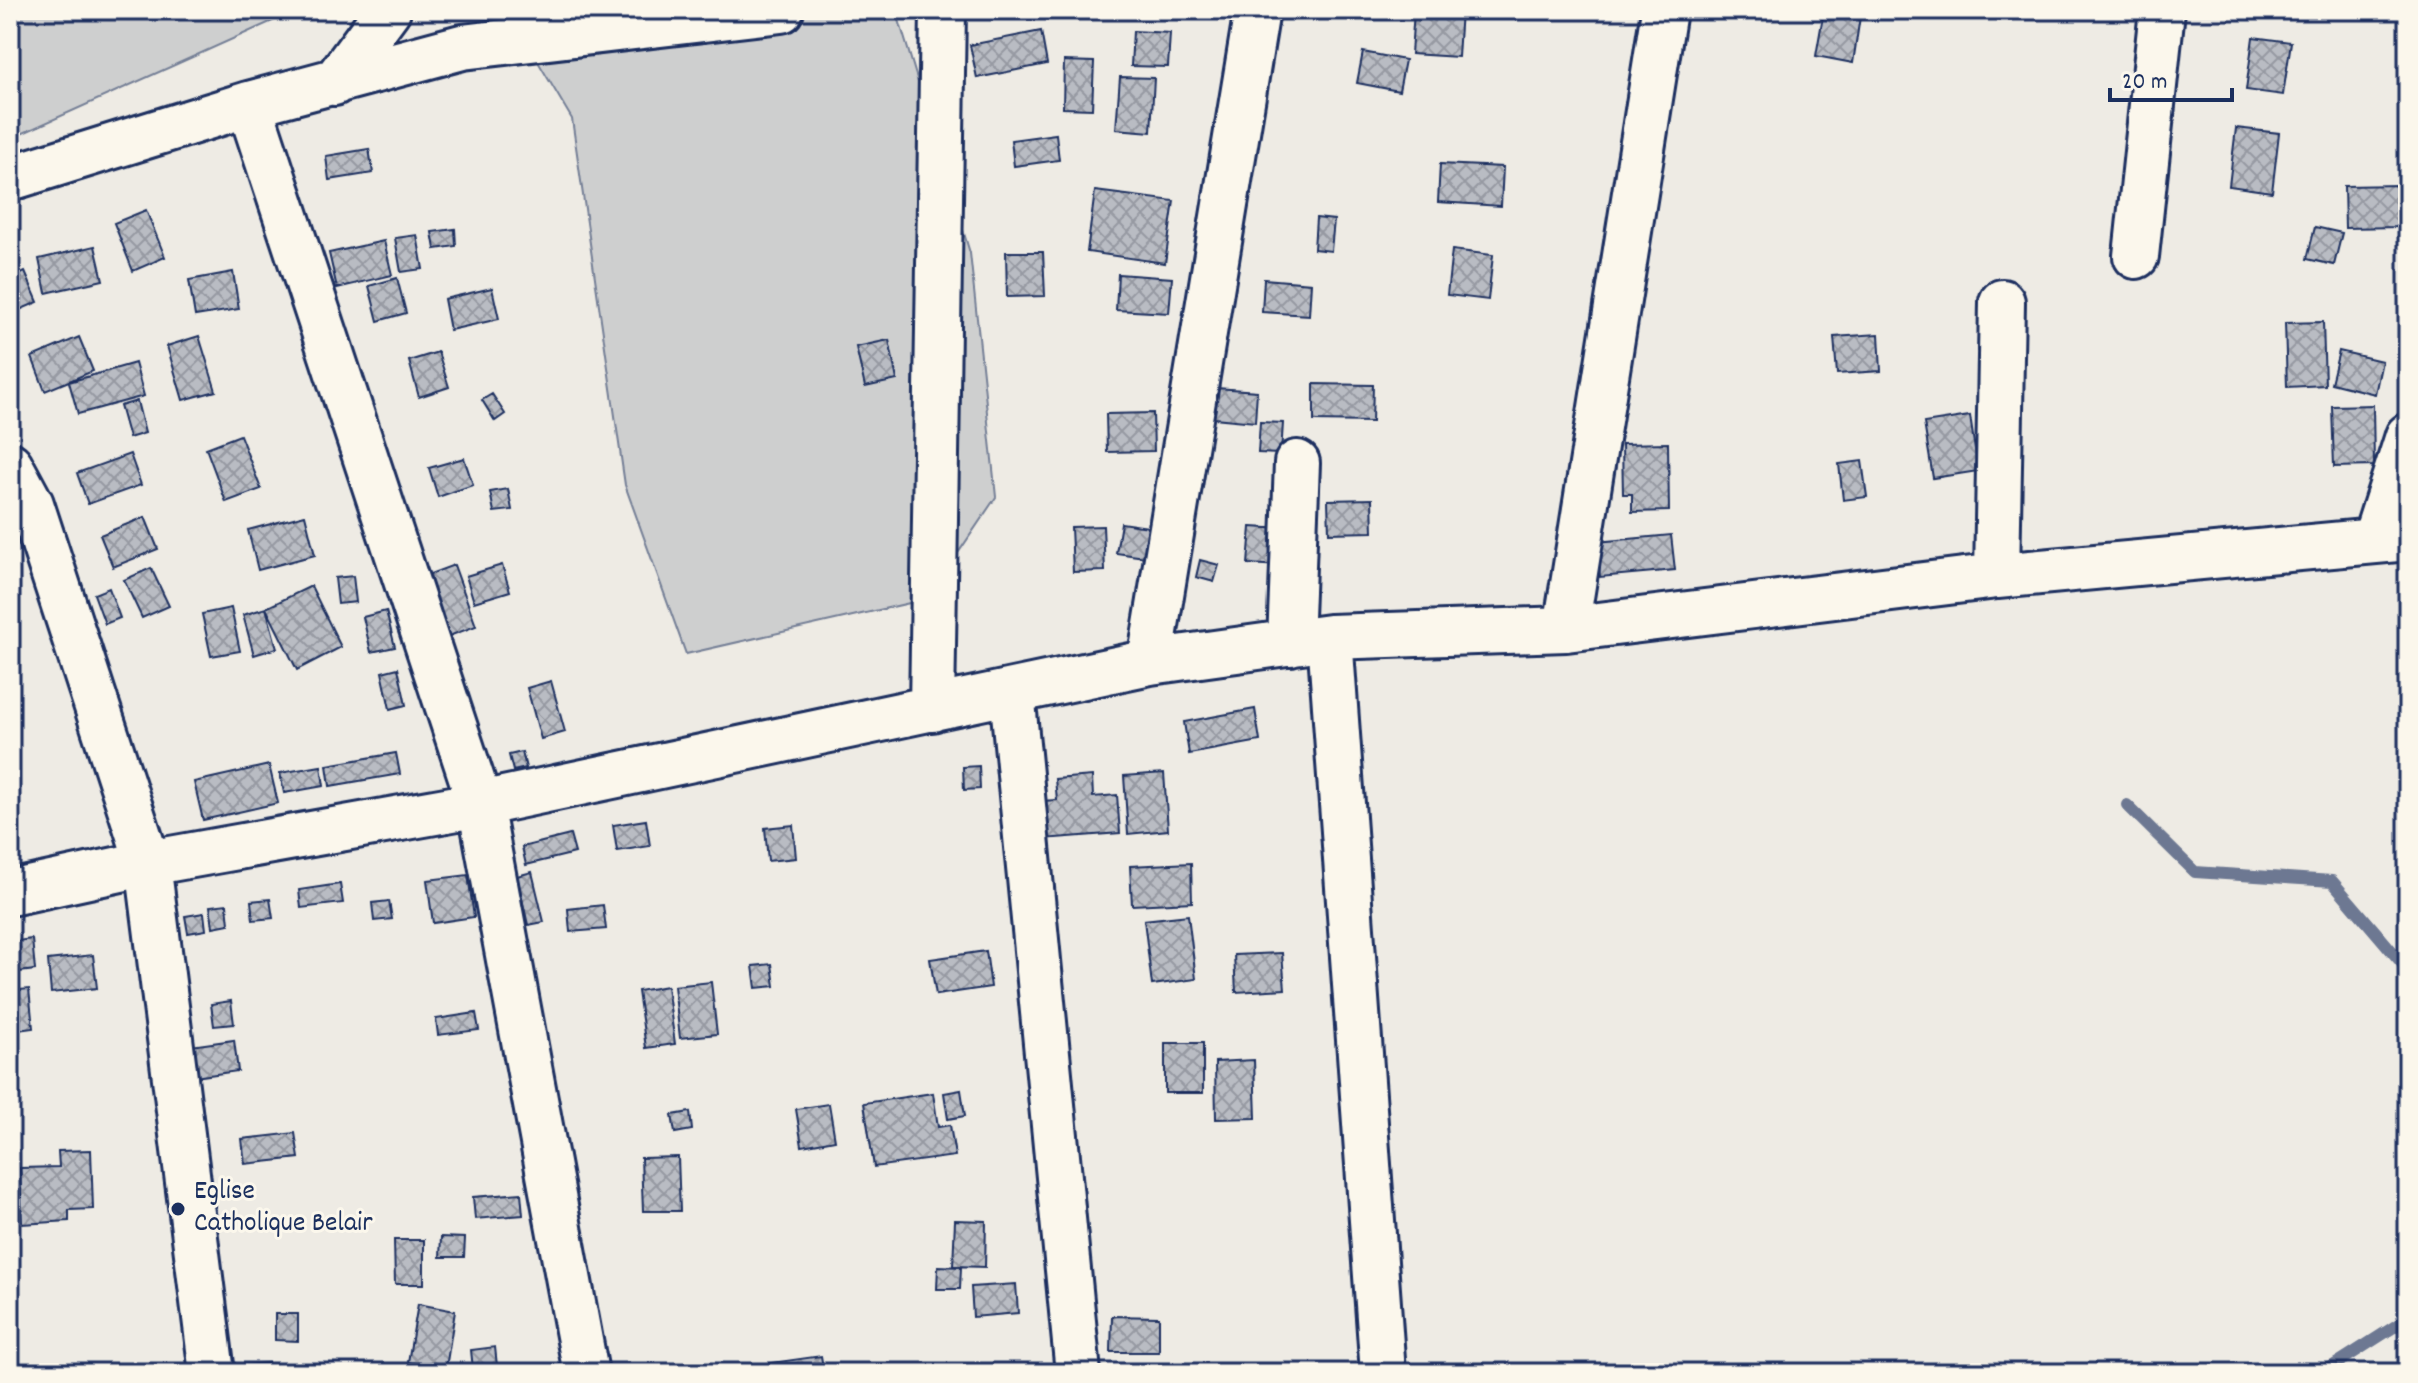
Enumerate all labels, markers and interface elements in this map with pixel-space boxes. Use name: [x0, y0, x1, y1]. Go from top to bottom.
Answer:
scale bar: [2110, 52, 2232, 102]
text: 20 m: [2122, 66, 2168, 100]
place label: Eglise Catholique Belair: [194, 1173, 373, 1245]
marker: Eglise Catholique Belair: [169, 1200, 187, 1218]

